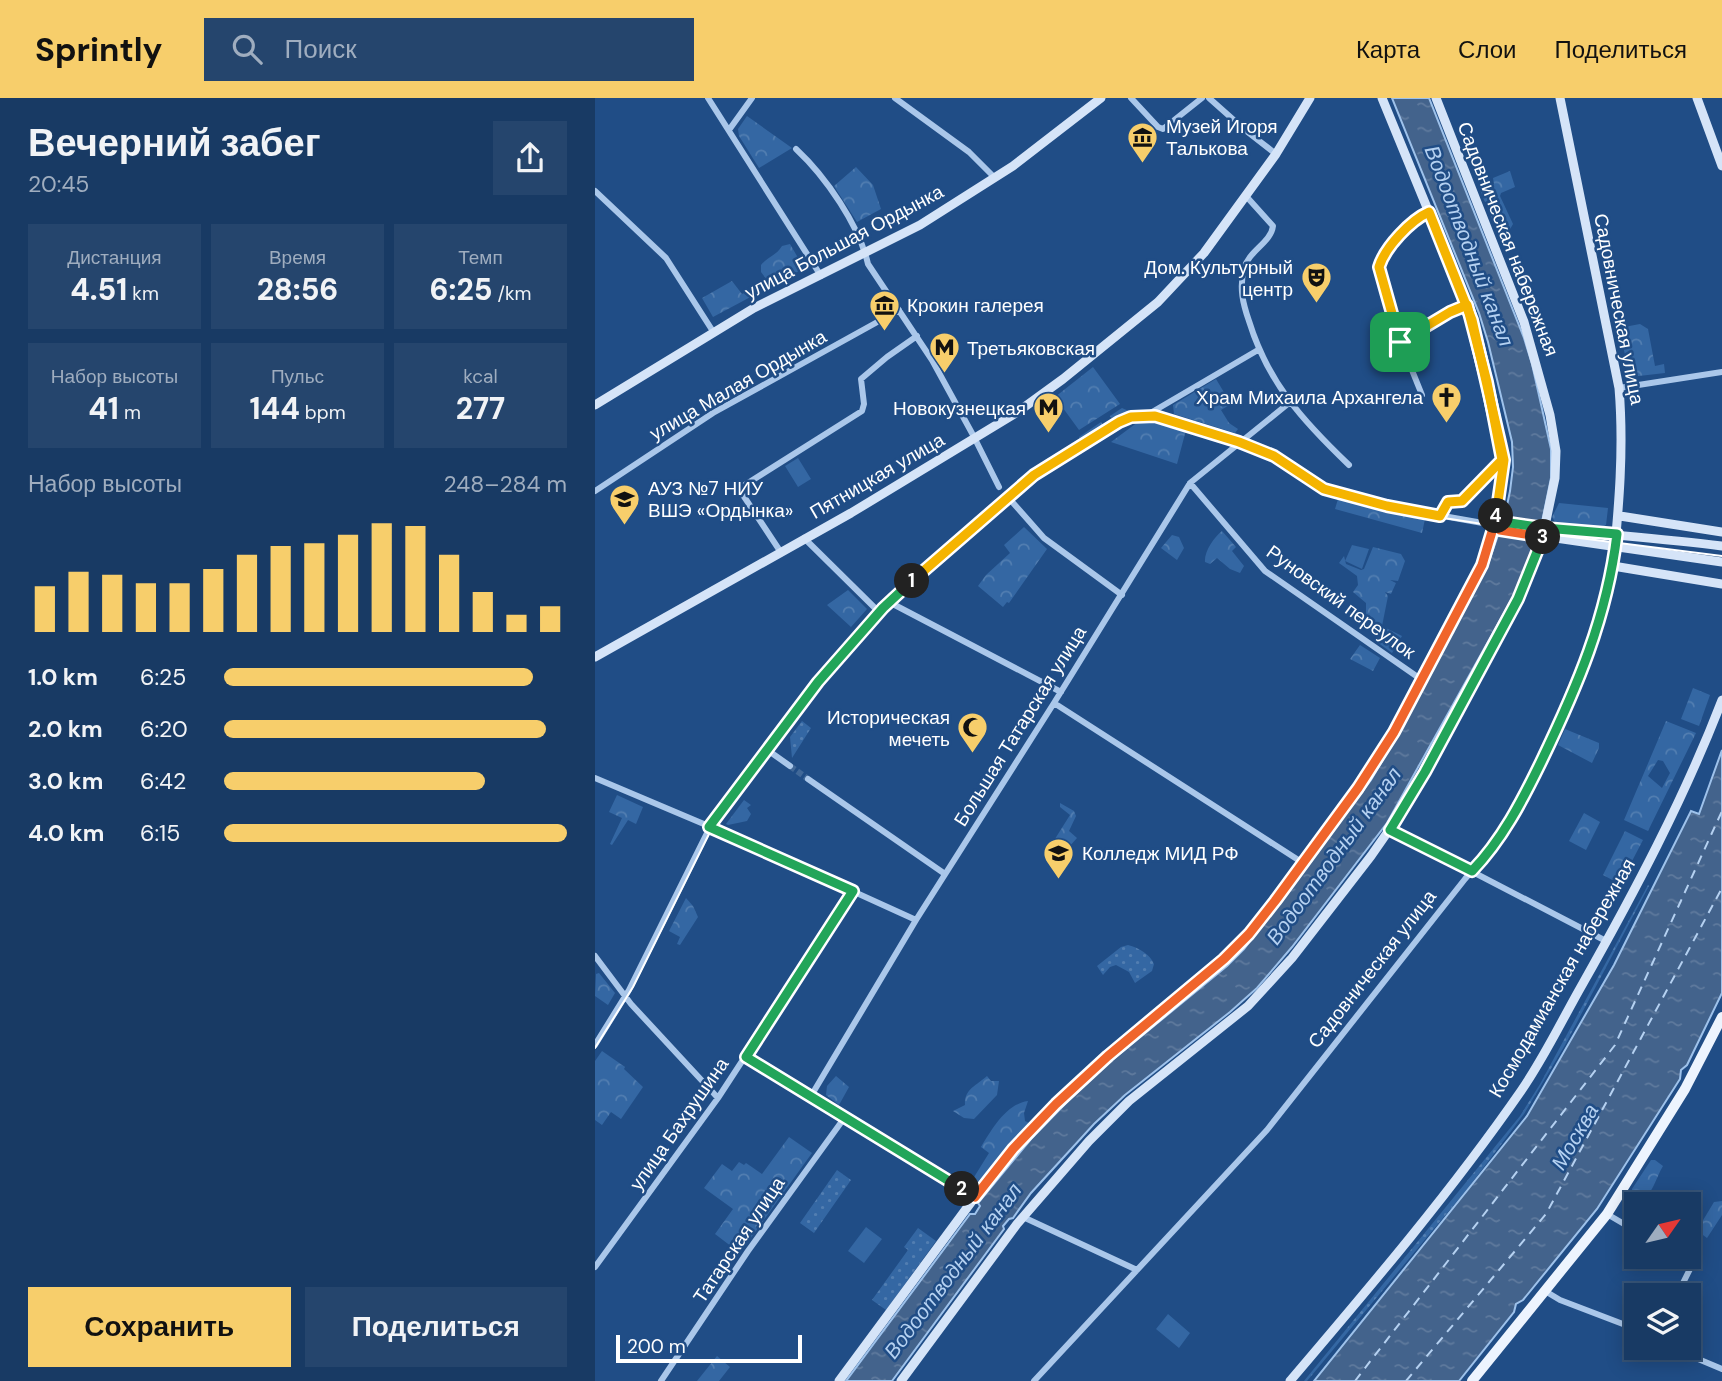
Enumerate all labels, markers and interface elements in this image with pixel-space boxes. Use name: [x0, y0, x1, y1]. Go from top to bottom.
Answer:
search box: [204, 18, 694, 81]
text: Sprintly: [35, 28, 162, 71]
icon: search: [228, 30, 266, 68]
text: Поиск: [284, 32, 357, 66]
text: Карта: [1356, 34, 1420, 65]
text: Слои: [1458, 34, 1516, 65]
text: Поделиться: [1554, 34, 1687, 65]
place label: Музей Игоря Талькова: [1166, 114, 1278, 161]
text: Вечерний забег: [28, 118, 320, 168]
street label: Садовническая набережная: [1452, 118, 1564, 360]
museum icon: Музей Игоря Талькова: [1126, 120, 1160, 164]
button: share: [493, 121, 567, 195]
water label: Водоотводный канал: [1418, 142, 1520, 351]
text: 20:45: [28, 169, 89, 199]
street label: улица Большая Ордынка: [740, 179, 948, 305]
street label: Садовническая улица: [1588, 211, 1650, 407]
text: Дистанция: [67, 245, 162, 270]
text: Время: [269, 245, 326, 270]
text: Темп: [458, 245, 503, 270]
place label: Дом. Культурный центр: [1144, 255, 1293, 302]
theatre icon: Дом. Культурный центр: [1299, 261, 1333, 305]
text: 4.51: [70, 270, 127, 309]
text: 28:56: [257, 270, 338, 309]
text: 6:25: [430, 270, 492, 309]
text: km: [127, 281, 159, 306]
text: /km: [492, 281, 531, 306]
museum icon: Крокин галерея: [867, 288, 901, 332]
place label: Крокин галерея: [907, 293, 1044, 318]
pin: [1370, 312, 1430, 372]
icon: arrive: [1381, 323, 1419, 361]
street label: улица Малая Ордынка: [645, 324, 831, 446]
metro station icon: Третьяковская: [927, 331, 961, 375]
place label: Третьяковская: [967, 336, 1095, 361]
text: Набор высоты: [51, 364, 178, 389]
text: Пульс: [271, 364, 324, 389]
text: kcal: [463, 364, 498, 389]
church icon: Храм Михаила Архангела: [1429, 380, 1463, 424]
place label: Храм Михаила Архангела: [1196, 385, 1423, 410]
text: 41: [88, 389, 119, 428]
text: 144: [249, 389, 300, 428]
text: 277: [456, 389, 505, 428]
metro station icon: Новокузнецкая: [1032, 391, 1066, 435]
place label: Новокузнецкая: [893, 396, 1026, 421]
text: m: [119, 400, 141, 425]
text: bpm: [300, 400, 346, 425]
street label: Пятницкая улица: [805, 427, 949, 525]
text: Набор высоты: [28, 469, 182, 499]
text: 248–284 m: [443, 469, 567, 499]
place label: АУЗ №7 НИУ ВШЭ «Ордынка»: [648, 476, 793, 523]
school or university icon: АУЗ №7 НИУ ВШЭ «Ордынка»: [608, 482, 642, 526]
pin: 4: [1479, 498, 1513, 534]
text: 4: [1489, 503, 1502, 528]
pin: 3: [1525, 520, 1560, 555]
text: 3: [1537, 524, 1548, 549]
street label: Руновский переулок: [1262, 540, 1421, 665]
pin: 1: [895, 564, 929, 598]
text: 1: [908, 568, 915, 593]
street label: Большая Татарская улица: [948, 621, 1092, 831]
text: 1.0 km: [28, 662, 98, 692]
text: 6:25: [140, 662, 186, 692]
place label: Историческая мечеть: [827, 705, 950, 752]
mosque icon: Историческая мечеть: [956, 711, 990, 755]
text: 2.0 km: [28, 714, 103, 744]
text: 6:20: [140, 714, 188, 744]
water label: Водоотводный канал: [1260, 761, 1408, 950]
text: 3.0 km: [28, 766, 103, 796]
text: 6:42: [140, 766, 186, 796]
text: 4.0 km: [28, 818, 104, 848]
text: 6:15: [140, 818, 180, 848]
school or university icon: Колледж МИД РФ: [1042, 836, 1076, 880]
place label: Колледж МИД РФ: [1082, 841, 1239, 866]
street label: Космодамианская набережная: [1483, 854, 1641, 1102]
street label: Садовническая улица: [1302, 884, 1442, 1053]
street label: улица Бахрушина: [624, 1052, 734, 1195]
water label: Москва: [1545, 1099, 1605, 1175]
street label: Татарская улица: [688, 1172, 791, 1308]
pin: 2: [945, 1172, 979, 1206]
text: 2: [956, 1176, 967, 1201]
water label: Водоотводный канал: [878, 1177, 1028, 1364]
north arrow: [1624, 1192, 1701, 1269]
map controls: [1624, 1192, 1701, 1360]
button: layers: [1624, 1283, 1701, 1360]
button: Сохранить: [28, 1287, 291, 1367]
button: Поделиться: [305, 1287, 567, 1367]
scale bar: [616, 1332, 801, 1364]
text: 200 m: [627, 1334, 686, 1359]

